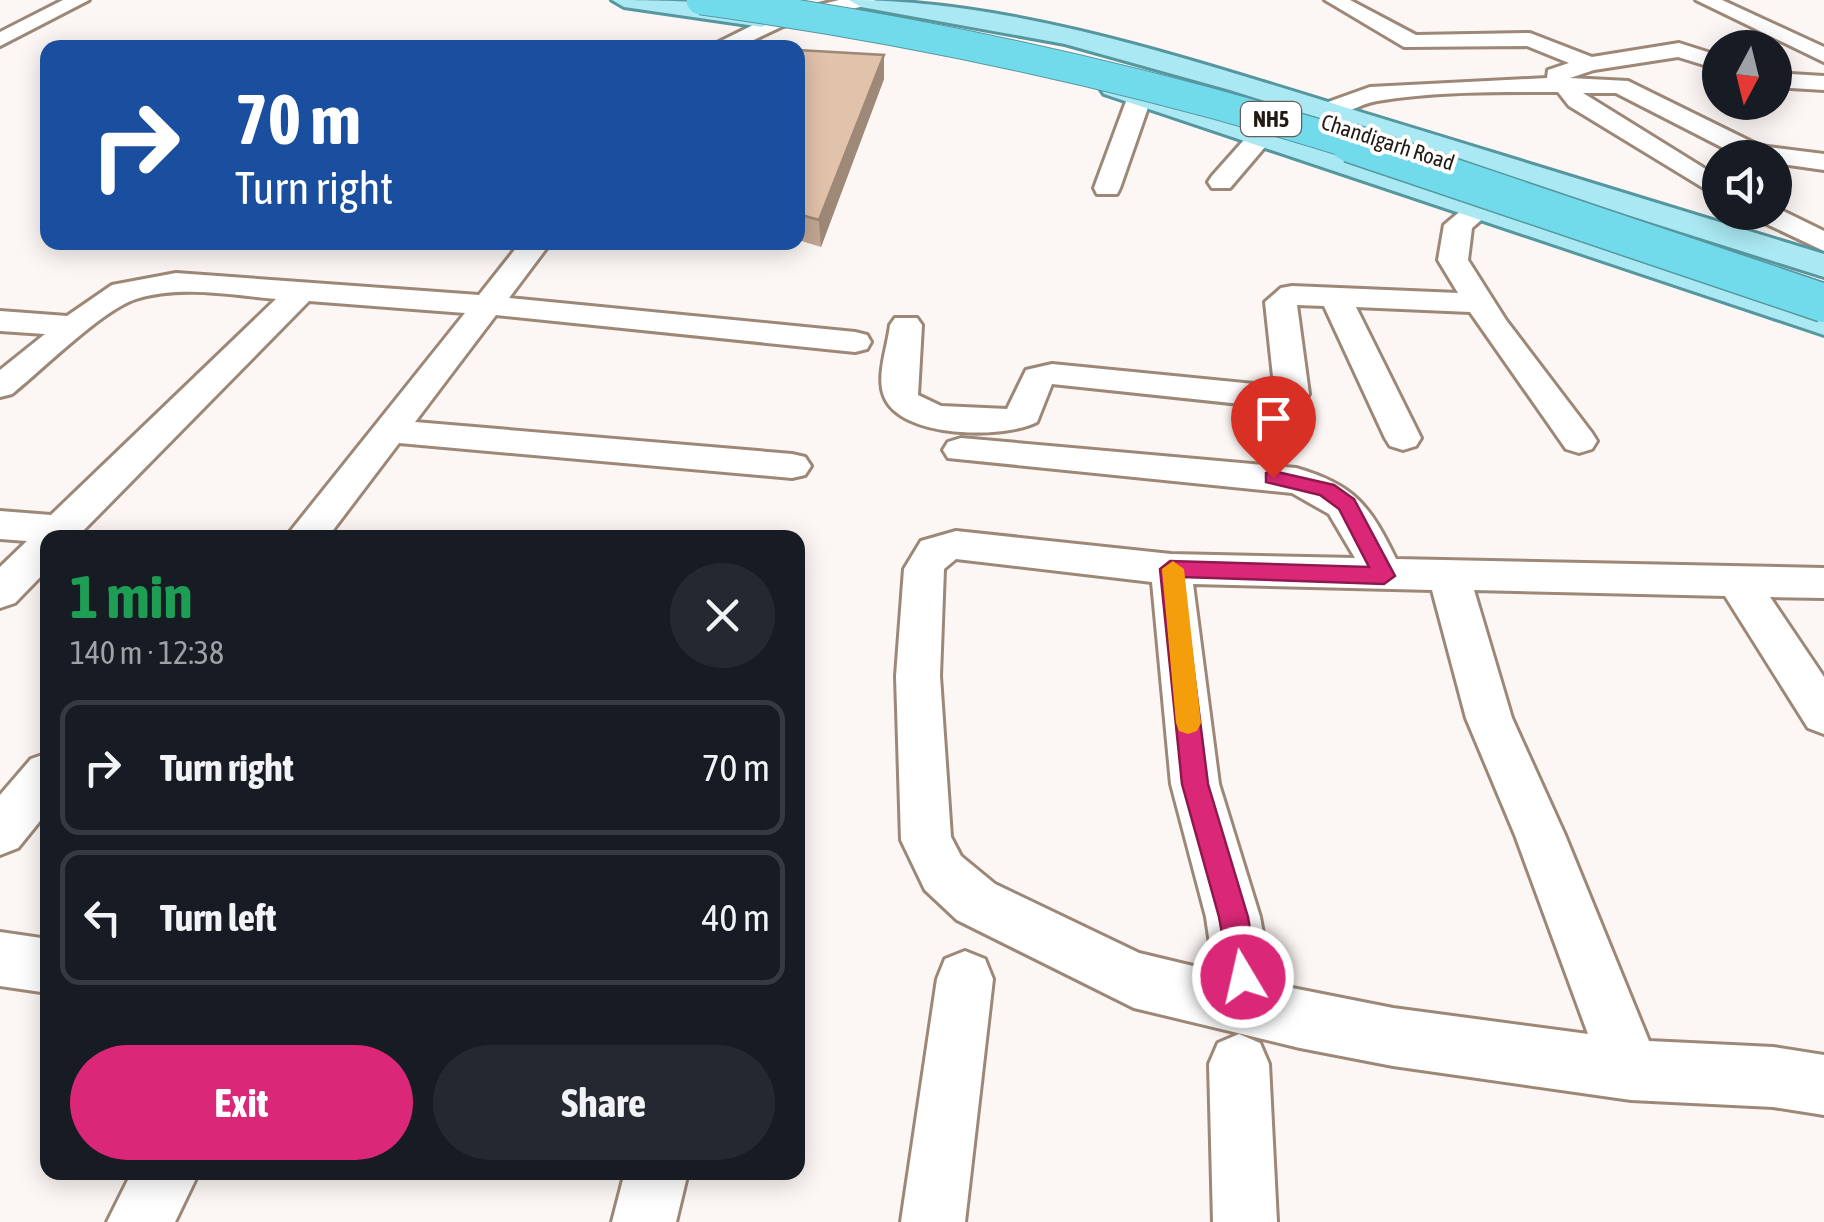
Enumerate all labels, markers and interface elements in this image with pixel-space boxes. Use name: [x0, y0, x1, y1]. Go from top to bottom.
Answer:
north arrow: [1702, 30, 1792, 120]
map controls: [1702, 30, 1792, 230]
text: 70 m: [235, 79, 361, 159]
icon: right: [70, 80, 200, 210]
road number: NH5: [1241, 102, 1301, 136]
street label: Chandigarh Road: [1318, 108, 1458, 176]
button: sound: [1702, 140, 1792, 230]
text: Turn right: [235, 162, 393, 214]
pin: [1231, 376, 1316, 479]
icon: arrive: [1246, 391, 1301, 446]
text: 1 min: [70, 562, 193, 631]
button: close: [670, 563, 775, 668]
text: 140 m · 12:38: [70, 634, 224, 671]
icon: right: [75, 740, 130, 795]
text: Turn right: [160, 746, 294, 789]
text: 70 m: [702, 746, 770, 789]
icon: left: [75, 890, 130, 945]
text: Turn left: [160, 896, 276, 939]
text: 40 m: [702, 896, 770, 939]
position arrow: [1191, 925, 1295, 1029]
button: Exit: [70, 1045, 413, 1160]
button: Share: [433, 1045, 775, 1160]

